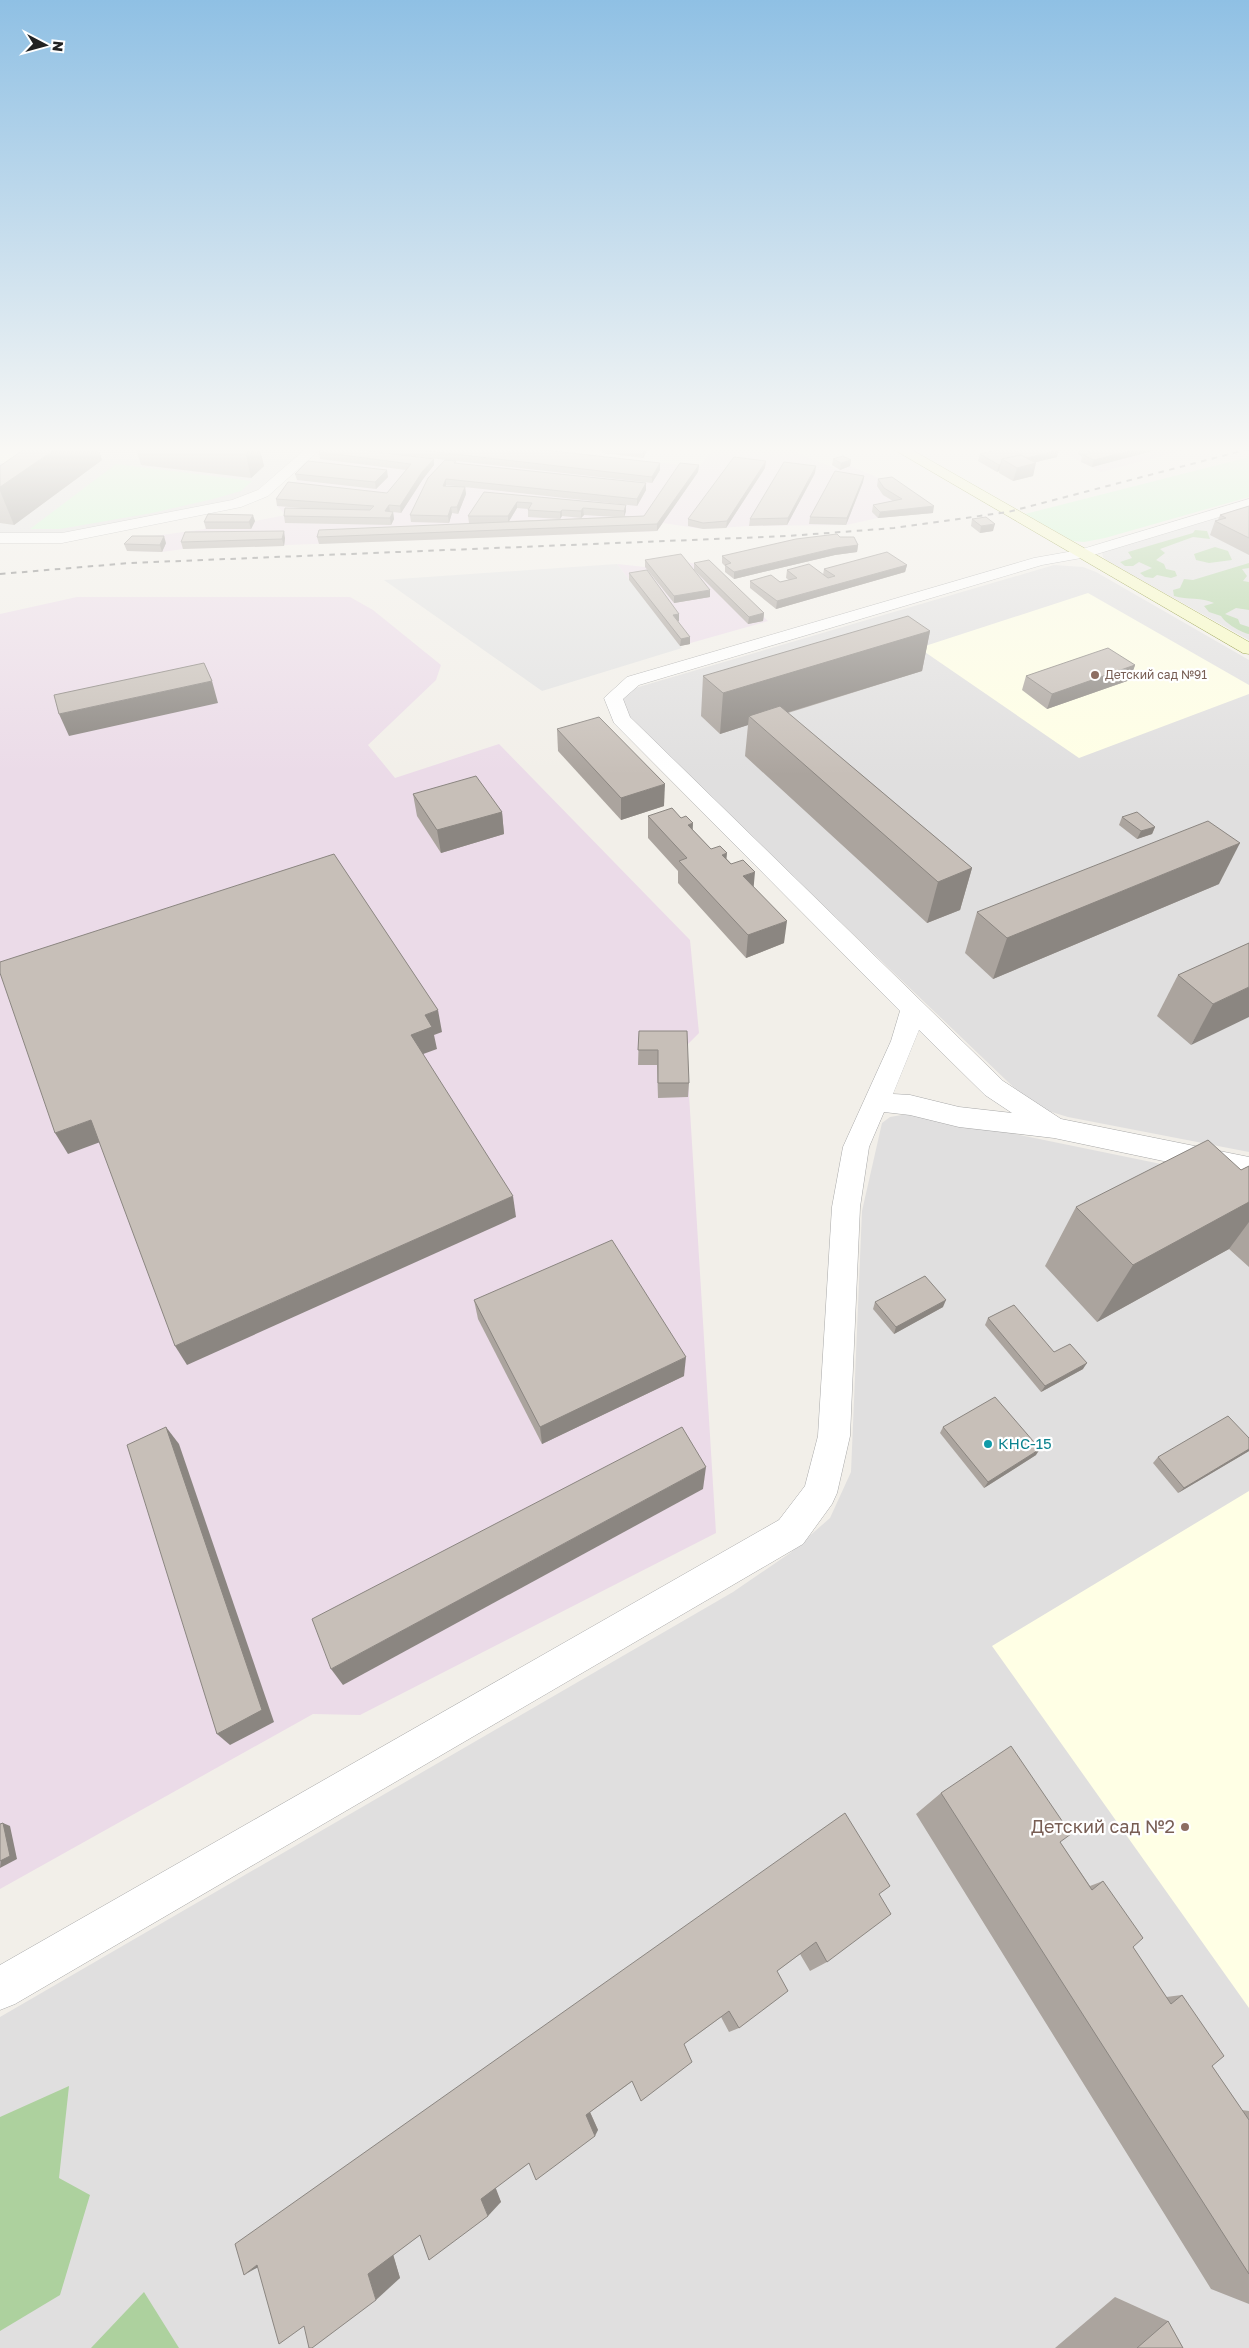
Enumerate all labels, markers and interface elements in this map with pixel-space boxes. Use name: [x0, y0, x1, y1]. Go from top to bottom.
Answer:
north arrow: [20, 20, 70, 70]
text: N: [49, 40, 67, 53]
place label: Детский сад №91: [1105, 667, 1207, 682]
marker: Детский сад №91: [1089, 669, 1101, 681]
place label: КНС-15: [998, 1434, 1052, 1452]
marker: КНС-15: [982, 1438, 994, 1450]
place label: Детский сад №2: [1031, 1815, 1175, 1837]
marker: Детский сад №2: [1179, 1821, 1191, 1833]

